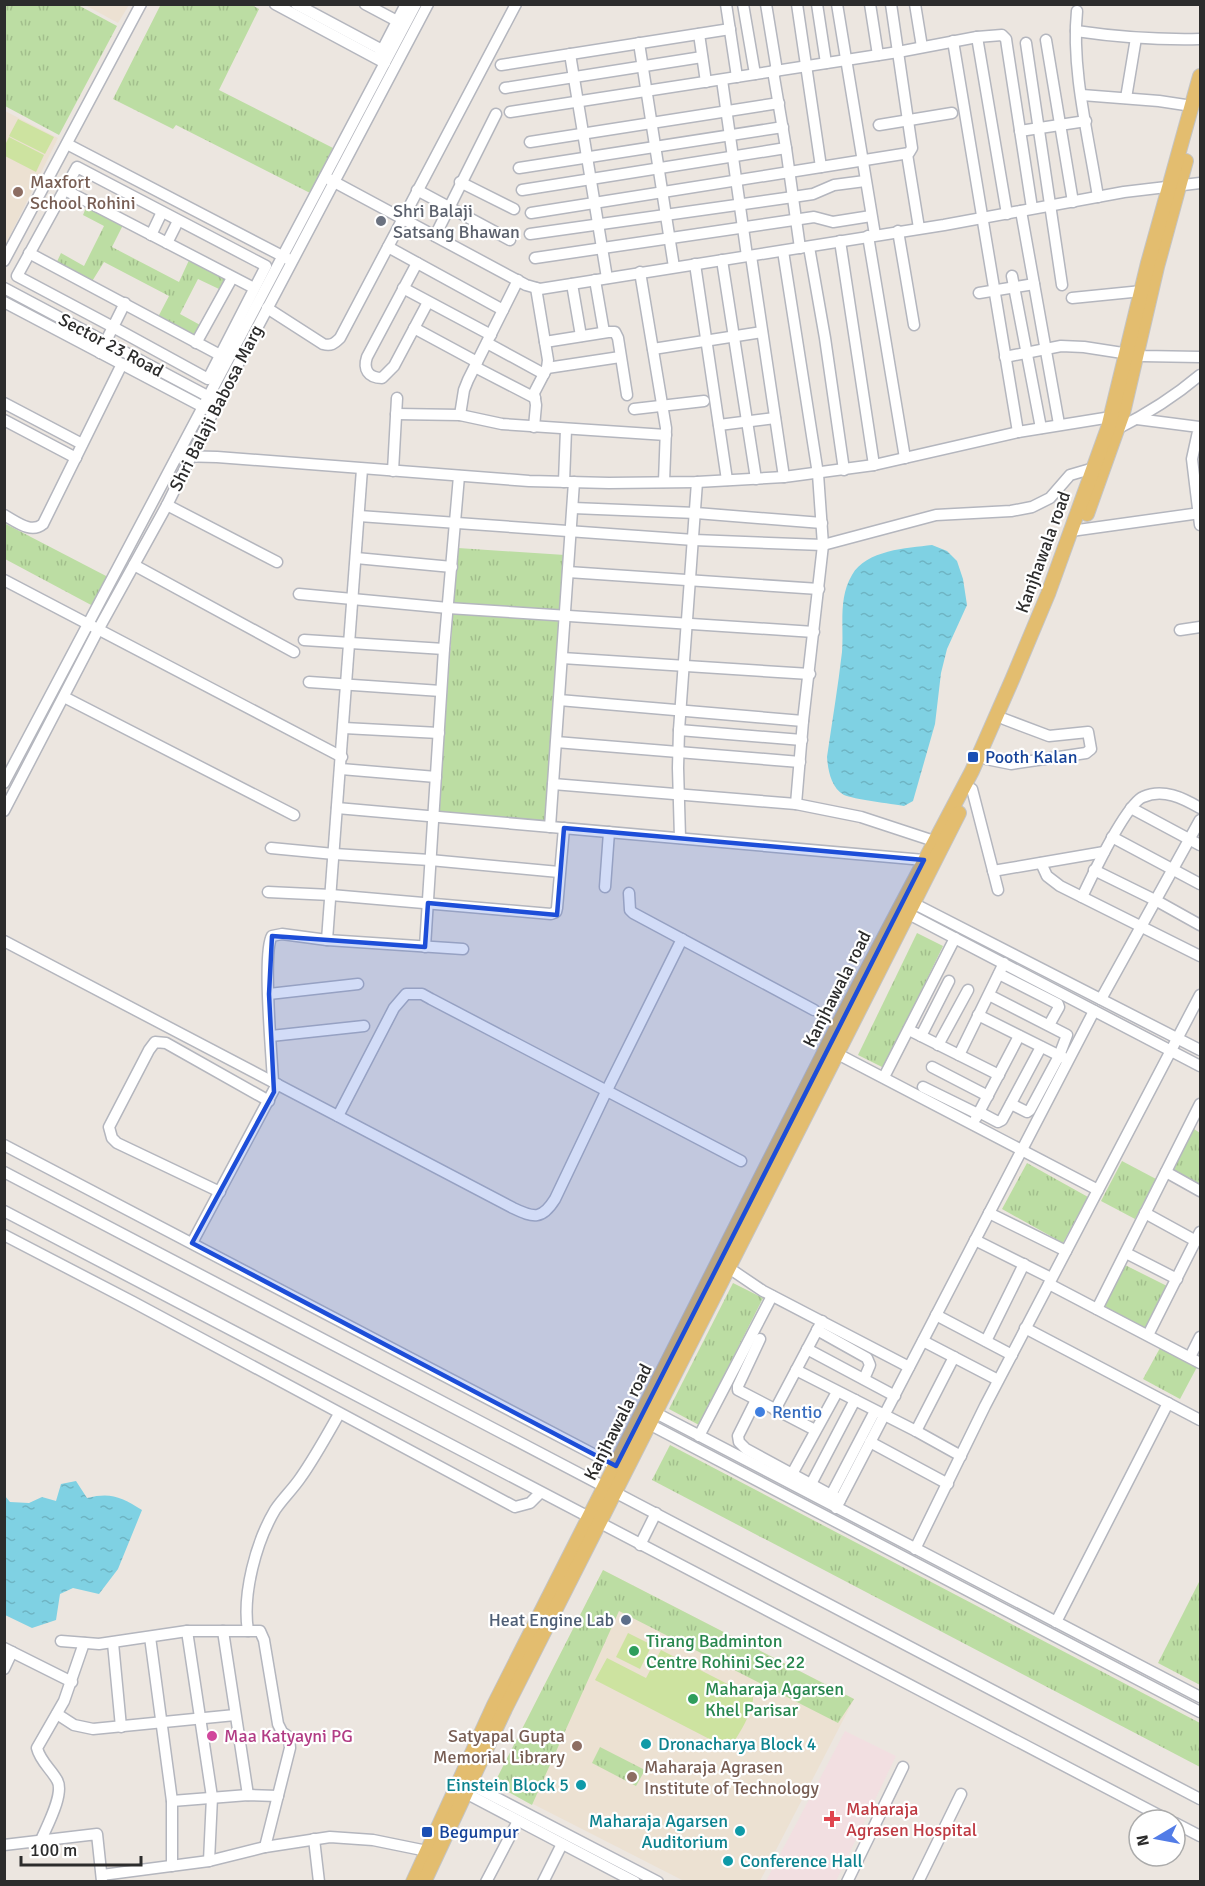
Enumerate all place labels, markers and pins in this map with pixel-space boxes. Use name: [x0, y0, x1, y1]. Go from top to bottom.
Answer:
place label: Maxfort School Rohini: [30, 171, 136, 214]
marker: Maxfort School Rohini: [11, 185, 25, 199]
place label: Shri Balaji Satsang Bhawan: [393, 200, 520, 243]
marker: Shri Balaji Satsang Bhawan: [374, 214, 388, 228]
place label: Pooth Kalan: [985, 746, 1077, 768]
marker: Pooth Kalan: [966, 750, 980, 764]
place label: Rentio: [772, 1401, 822, 1423]
marker: Rentio: [753, 1405, 767, 1419]
place label: Heat Engine Lab: [489, 1609, 614, 1631]
marker: Heat Engine Lab: [619, 1613, 633, 1627]
place label: Tirang Badminton Centre Rohini Sec 22: [646, 1630, 805, 1673]
marker: Tirang Badminton Centre Rohini Sec 22: [627, 1644, 641, 1658]
place label: Maharaja Agarsen Khel Parisar: [705, 1678, 844, 1721]
marker: Maharaja Agarsen Khel Parisar: [686, 1692, 700, 1706]
place label: Maa Katyayni PG: [224, 1725, 353, 1747]
place label: Satyapal Gupta Memorial Library: [433, 1725, 566, 1768]
marker: Maa Katyayni PG: [205, 1729, 219, 1743]
place label: Dronacharya Block 4: [658, 1733, 817, 1755]
marker: Dronacharya Block 4: [639, 1737, 653, 1751]
marker: Satyapal Gupta Memorial Library: [570, 1739, 584, 1753]
place label: Maharaja Agrasen Institute of Technology: [644, 1756, 819, 1799]
marker: Maharaja Agrasen Institute of Technology: [625, 1770, 639, 1784]
place label: Einstein Block 5: [446, 1774, 569, 1796]
marker: Einstein Block 5: [574, 1778, 588, 1792]
place label: Maharaja Agrasen Hospital: [846, 1798, 977, 1841]
place label: Maharaja Agarsen Auditorium: [589, 1810, 728, 1853]
marker: Maharaja Agrasen Hospital: [823, 1810, 841, 1828]
place label: Begumpur: [439, 1821, 519, 1843]
marker: Maharaja Agarsen Auditorium: [733, 1824, 747, 1838]
marker: Begumpur: [420, 1825, 434, 1839]
place label: Conference Hall: [740, 1850, 863, 1872]
marker: Conference Hall: [721, 1854, 735, 1868]

